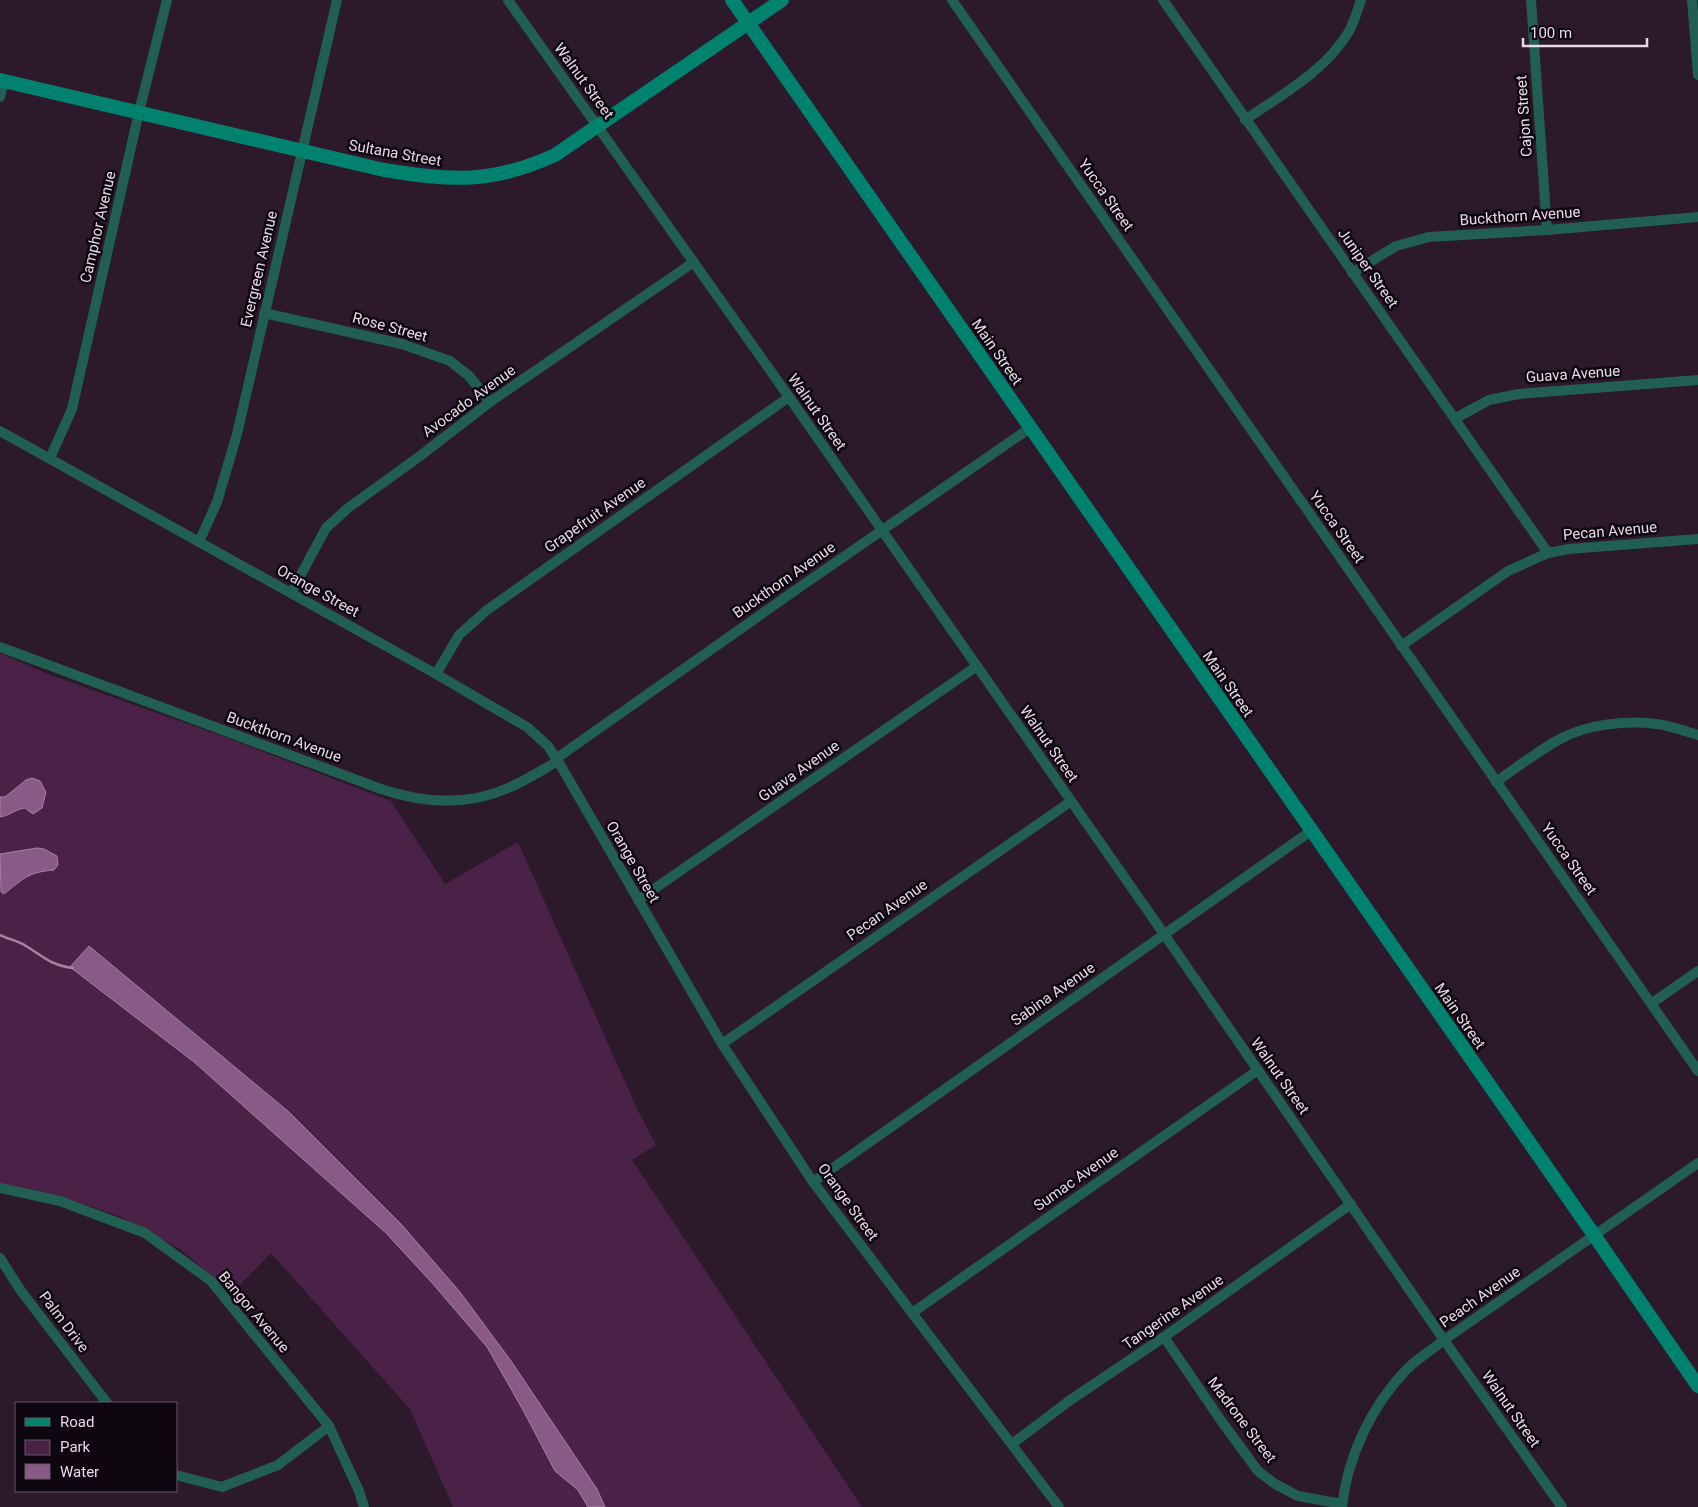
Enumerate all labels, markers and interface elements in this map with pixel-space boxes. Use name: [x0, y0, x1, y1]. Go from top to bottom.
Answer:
scale bar: [1523, 15, 1647, 47]
text: 100 m: [1530, 24, 1572, 42]
street label: Walnut Street: [550, 39, 618, 123]
street label: Cajon Street: [1512, 75, 1536, 157]
street label: Sultana Street: [347, 136, 443, 170]
street label: Yucca Street: [1074, 155, 1138, 235]
street label: Camphor Avenue: [76, 169, 120, 285]
street label: Buckthorn Avenue: [1459, 203, 1581, 229]
street label: Evergreen Avenue: [237, 209, 281, 329]
street label: Juniper Street: [1334, 225, 1402, 311]
street label: Rose Street: [351, 308, 429, 346]
street label: Main Street: [968, 316, 1026, 389]
street label: Avocado Avenue: [419, 361, 519, 441]
street label: Guava Avenue: [1525, 362, 1621, 386]
street label: Walnut Street: [784, 370, 850, 454]
street label: Grapefruit Avenue: [541, 473, 649, 557]
street label: Yucca Street: [1305, 487, 1369, 567]
street label: Pecan Avenue: [1562, 518, 1658, 544]
street label: Buckthorn Avenue: [729, 538, 839, 622]
street label: Orange Street: [274, 561, 362, 621]
street label: Main Street: [1199, 648, 1257, 721]
street label: Walnut Street: [1016, 702, 1082, 786]
street label: Buckthorn Avenue: [224, 708, 344, 766]
street label: Guava Avenue: [755, 736, 843, 806]
street label: Orange Street: [602, 818, 664, 906]
street label: Yucca Street: [1537, 819, 1601, 899]
street label: Pecan Avenue: [843, 876, 931, 944]
street label: Sabina Avenue: [1008, 958, 1098, 1030]
street label: Main Street: [1431, 980, 1489, 1053]
street label: Walnut Street: [1247, 1034, 1313, 1118]
street label: Sumac Avenue: [1030, 1143, 1122, 1215]
street label: Orange Street: [814, 1160, 882, 1244]
street label: Peach Avenue: [1436, 1263, 1524, 1331]
street label: Bangor Avenue: [215, 1268, 293, 1356]
street label: Tangerine Avenue: [1119, 1271, 1227, 1353]
street label: Palm Drive: [35, 1288, 93, 1356]
street label: Walnut Street: [1478, 1367, 1544, 1451]
street label: Madrone Street: [1204, 1374, 1280, 1467]
legend: [15, 1402, 178, 1492]
text: Road: [60, 1413, 94, 1431]
text: Park: [60, 1438, 91, 1456]
text: Water: [60, 1463, 99, 1481]

